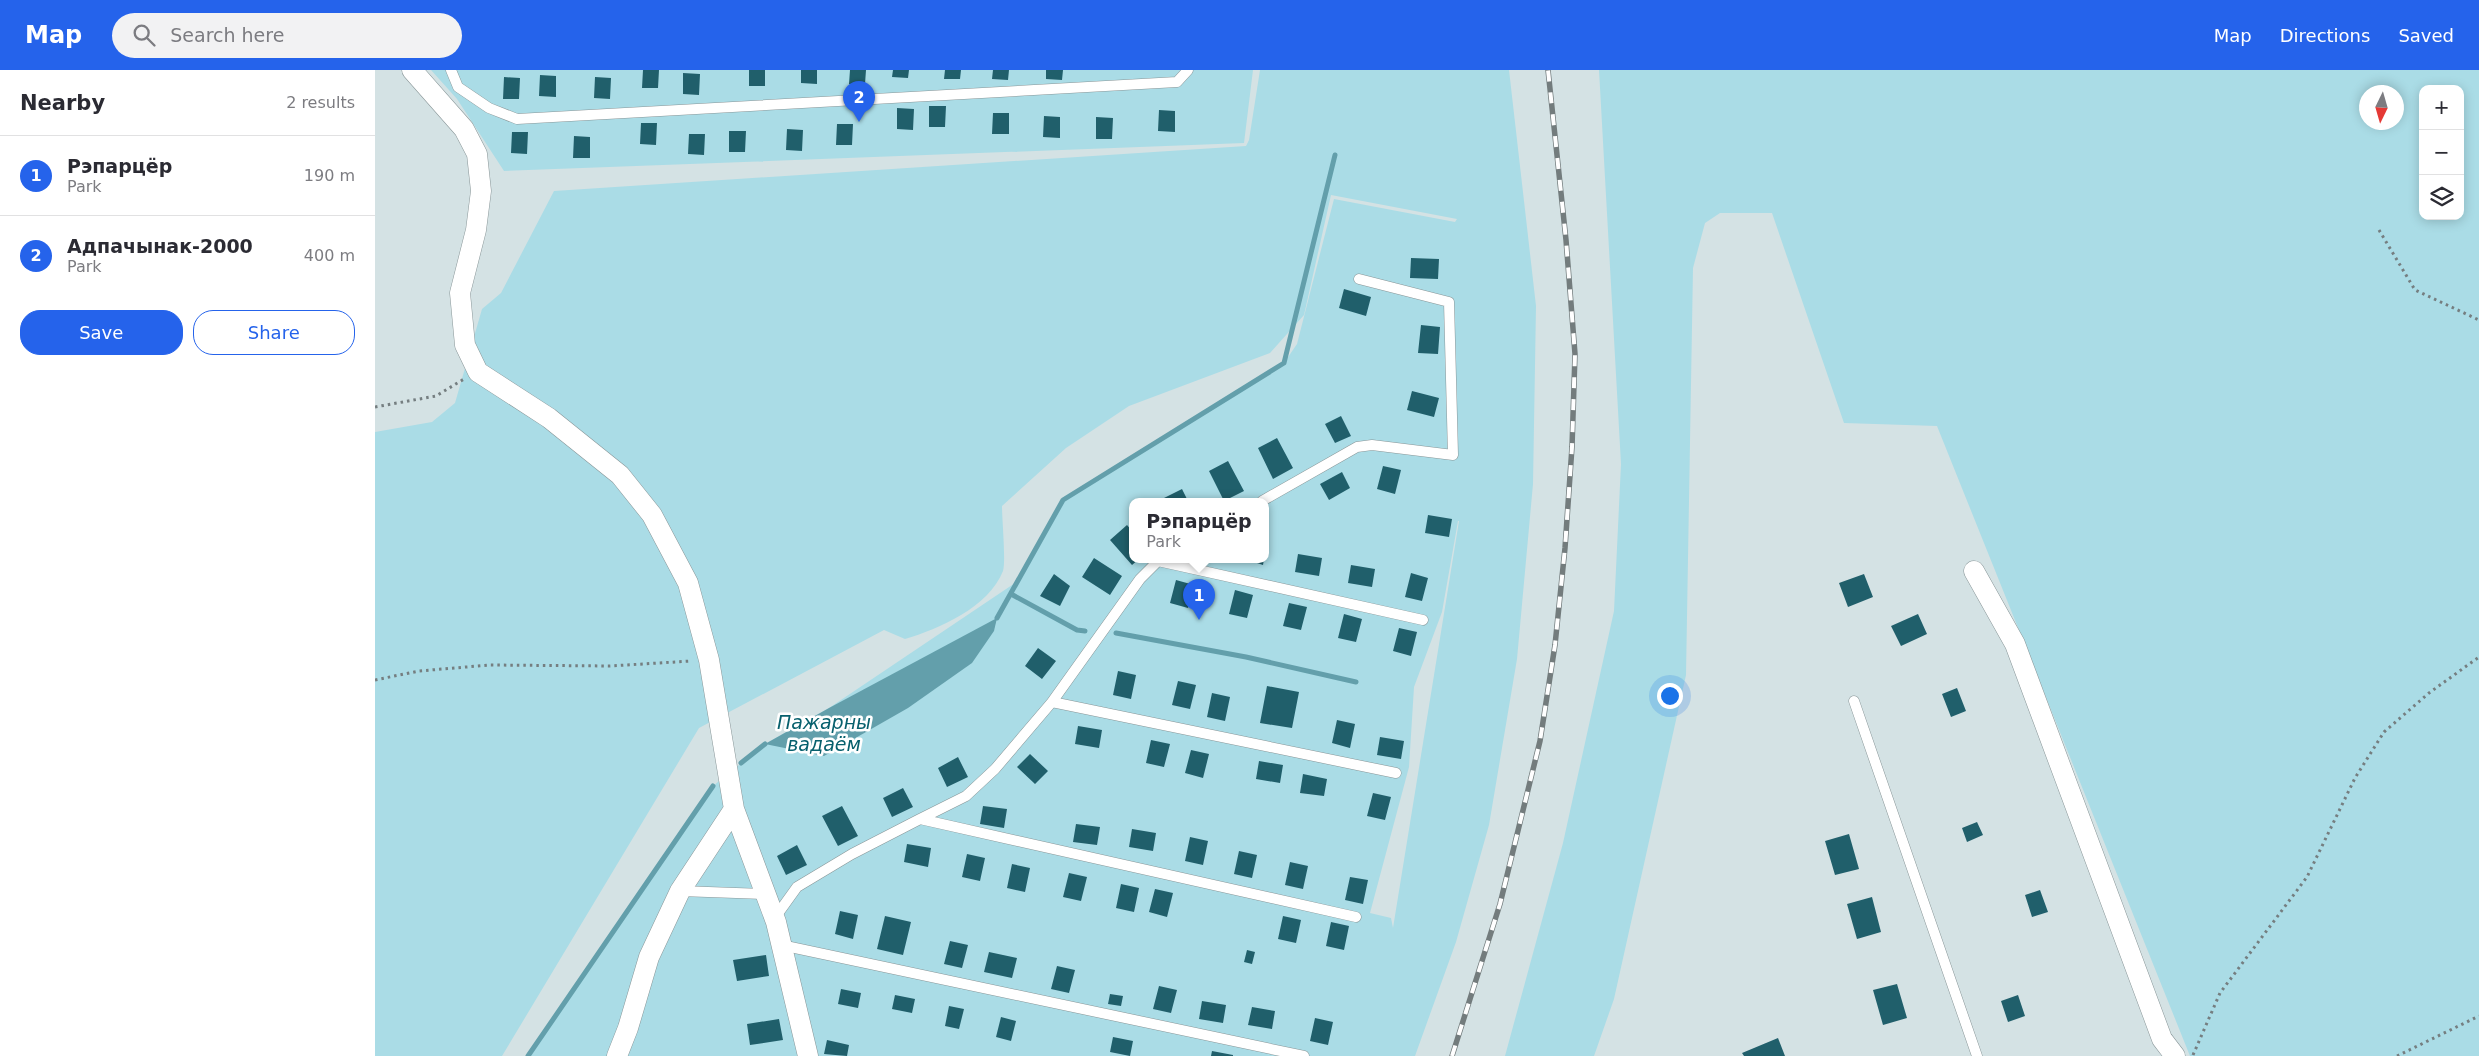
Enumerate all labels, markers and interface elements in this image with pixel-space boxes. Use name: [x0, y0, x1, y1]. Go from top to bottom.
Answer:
search box: [112, 13, 462, 58]
text: Map: [25, 21, 82, 49]
icon: search: [130, 21, 158, 49]
text: Search here: [170, 24, 284, 46]
text: Map: [2214, 25, 2252, 46]
text: Directions: [2280, 25, 2370, 46]
text: Saved: [2398, 25, 2454, 46]
pin: 2: [843, 81, 875, 122]
north arrow: [2359, 85, 2404, 130]
map controls: [2419, 85, 2464, 220]
button: +: [2419, 85, 2464, 130]
text: Nearby: [20, 91, 105, 115]
text: 2 results: [286, 93, 355, 112]
button: −: [2419, 130, 2464, 175]
text: Рэпарцёр: [67, 155, 172, 177]
text: 1: [30, 166, 42, 185]
text: 190 m: [304, 166, 355, 185]
button: layers: [2419, 175, 2464, 220]
text: Park: [67, 177, 102, 196]
text: Адпачынак-2000: [67, 235, 253, 257]
text: 2: [30, 246, 42, 265]
text: 400 m: [304, 246, 355, 265]
text: Park: [67, 257, 102, 276]
button: Save: [20, 310, 183, 355]
button: Share: [193, 310, 355, 355]
popup: [1129, 498, 1269, 563]
text: Рэпарцёр: [1146, 510, 1252, 532]
text: Park: [1146, 532, 1181, 551]
pin: 1: [1183, 579, 1215, 620]
your location: [1657, 683, 1683, 709]
water label: Пажарны вадаём: [777, 711, 871, 755]

